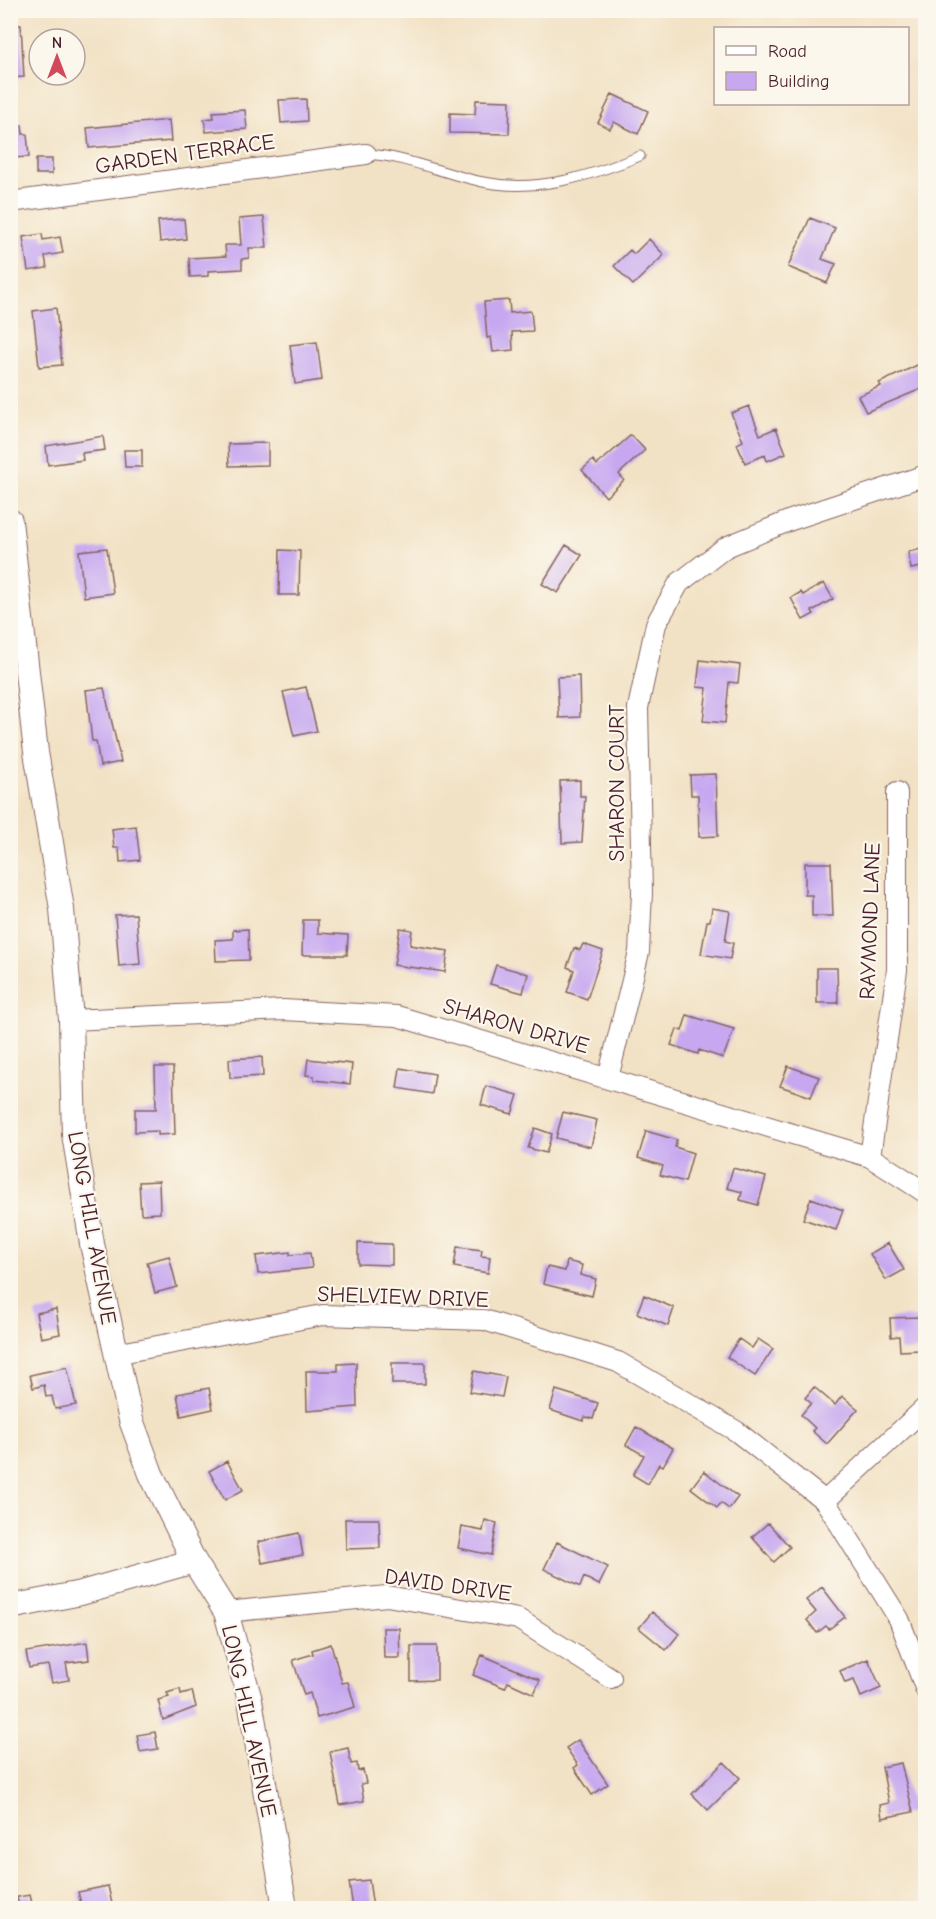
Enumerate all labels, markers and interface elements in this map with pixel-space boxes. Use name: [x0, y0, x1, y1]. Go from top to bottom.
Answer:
north arrow: [27, 27, 87, 87]
legend: [714, 27, 909, 105]
text: N: [52, 34, 62, 52]
text: Road: [768, 41, 807, 62]
text: Building: [768, 71, 830, 92]
street label: GARDEN TERRACE: [94, 129, 276, 179]
street label: SHARON COURT: [604, 704, 630, 862]
street label: RAYMOND LANE: [854, 842, 886, 1000]
street label: SHARON DRIVE: [440, 993, 592, 1059]
street label: LONG HILL AVENUE: [62, 1129, 122, 1327]
street label: SHELVIEW DRIVE: [317, 1281, 489, 1313]
street label: DAVID DRIVE: [383, 1563, 513, 1607]
street label: LONG HILL AVENUE: [216, 1623, 282, 1819]

